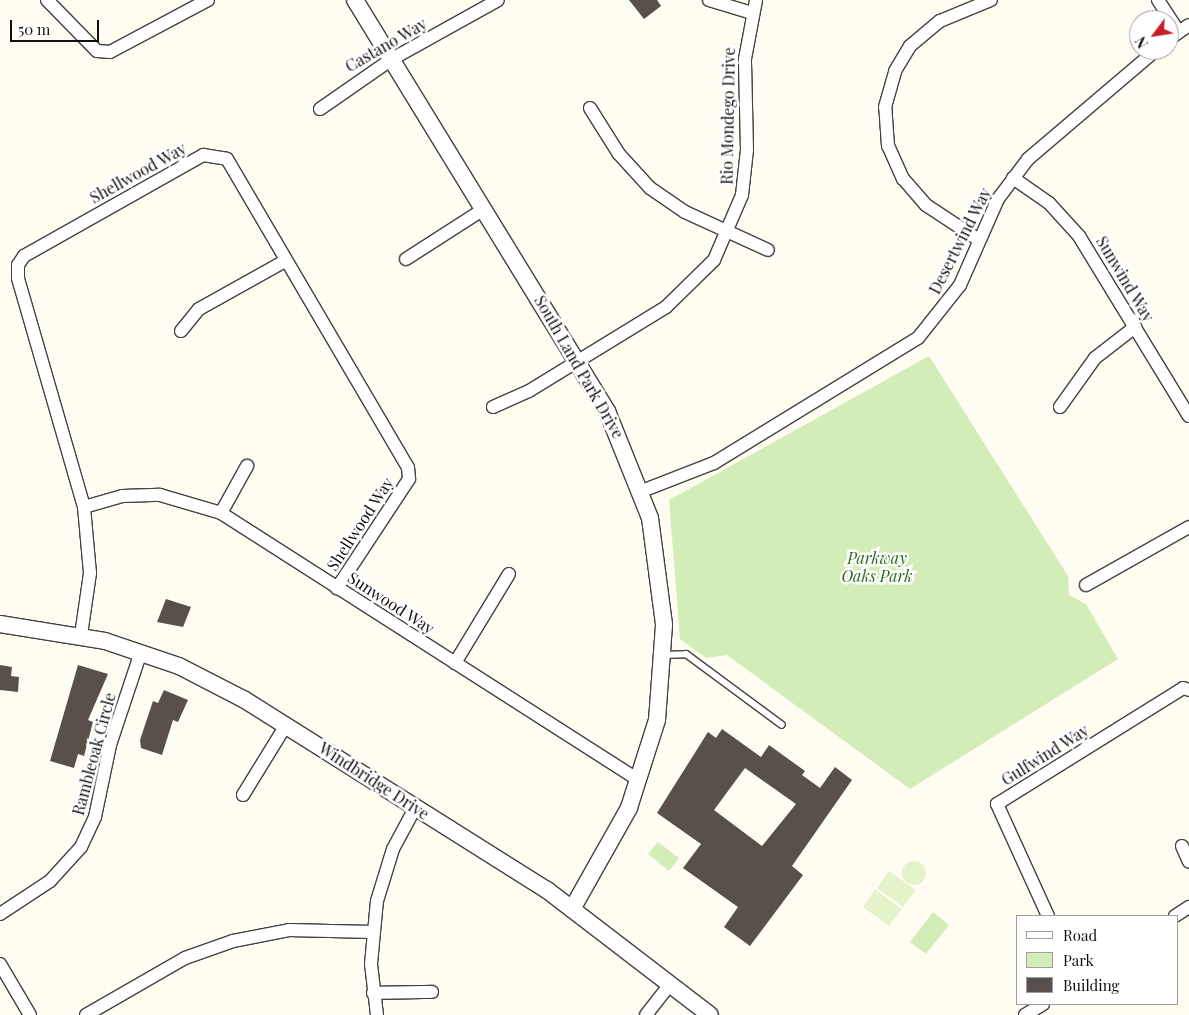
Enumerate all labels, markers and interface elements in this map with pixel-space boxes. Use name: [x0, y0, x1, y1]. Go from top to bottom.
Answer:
scale bar: [12, 10, 101, 42]
north arrow: [1129, 10, 1179, 60]
street label: Castano Way: [342, 14, 430, 76]
text: 50 m: [18, 19, 50, 39]
text: N: [1131, 33, 1152, 52]
street label: Rio Mondego Drive: [717, 47, 739, 185]
street label: Shellwood Way: [86, 138, 190, 208]
street label: Desertwind Way: [925, 184, 995, 298]
street label: Sunwind Way: [1092, 233, 1158, 325]
street label: South Land Park Drive: [530, 292, 628, 442]
street label: Shellwood Way: [323, 474, 397, 574]
park label: Parkway Oaks Park: [841, 548, 913, 586]
street label: Sunwood Way: [344, 568, 438, 638]
street label: Rambleoak Circle: [68, 691, 120, 817]
street label: Gulfwind Way: [998, 720, 1092, 790]
street label: Windbridge Drive: [315, 738, 433, 824]
legend: [1016, 915, 1179, 1005]
text: Road: [1063, 925, 1097, 945]
text: Park: [1063, 950, 1094, 970]
text: Building: [1063, 975, 1119, 995]

